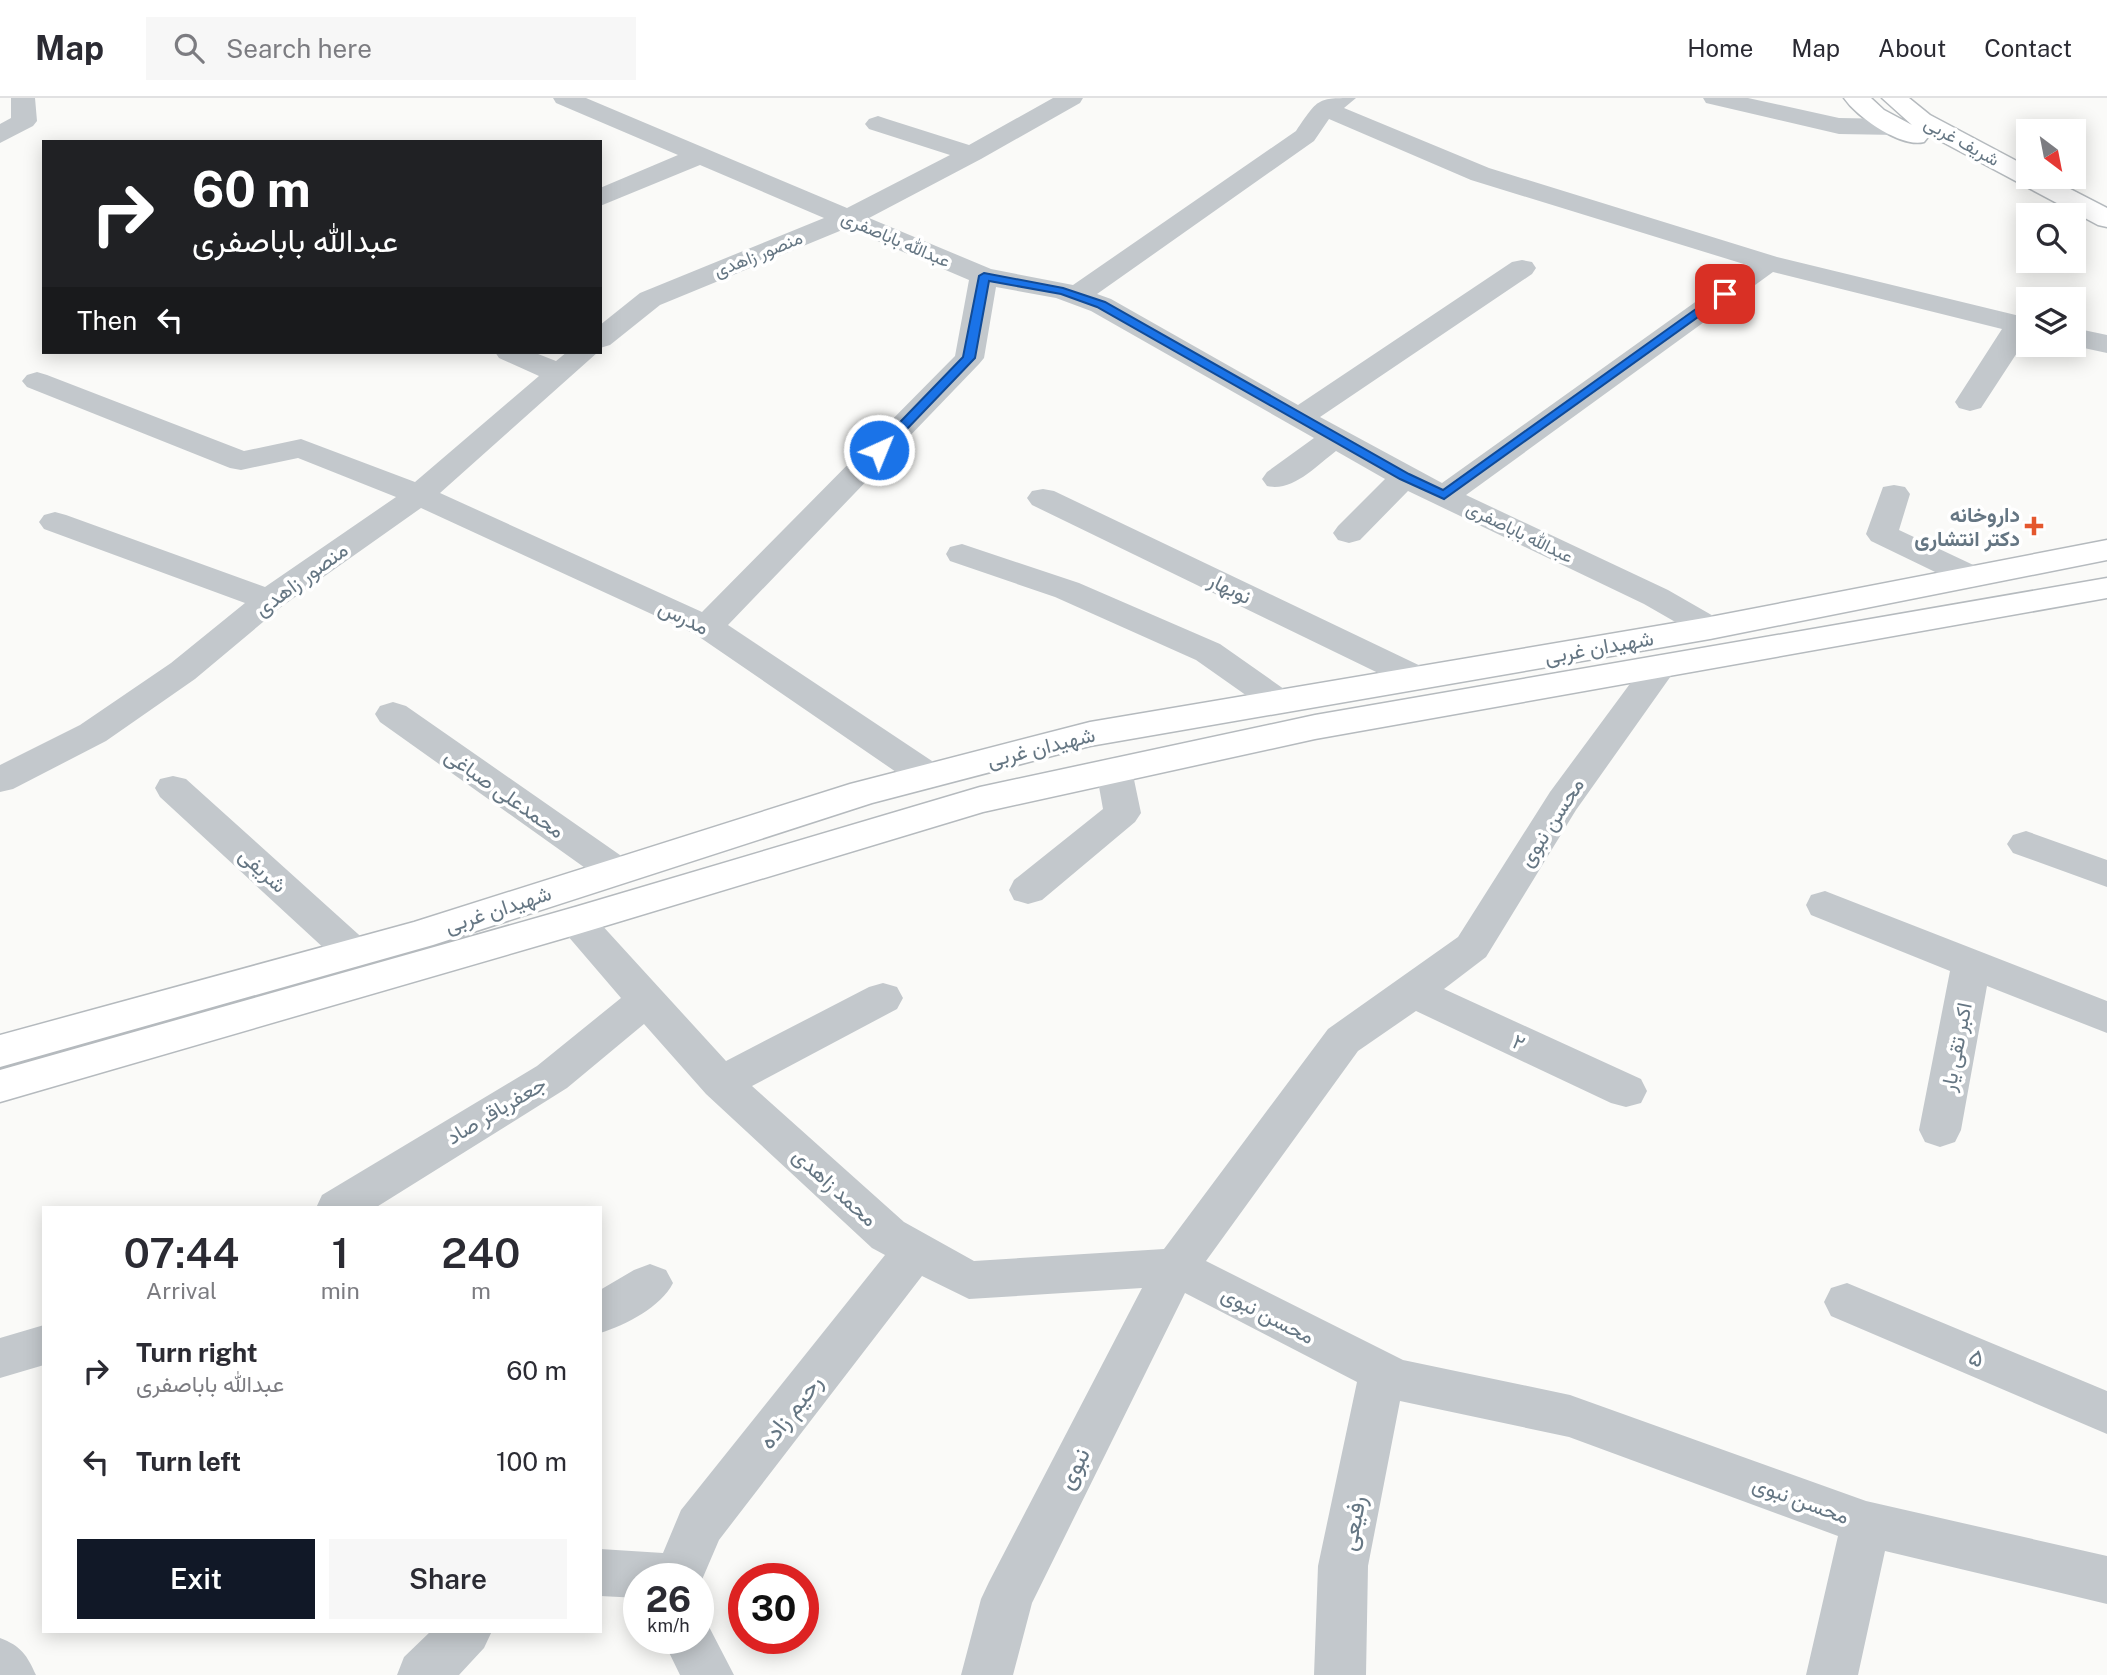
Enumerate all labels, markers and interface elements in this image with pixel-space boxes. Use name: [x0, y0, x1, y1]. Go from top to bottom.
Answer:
search box: [146, 17, 636, 80]
text: Map: [35, 29, 104, 67]
icon: search: [170, 29, 208, 67]
text: Search here: [226, 33, 372, 64]
text: Home: [1687, 34, 1753, 62]
text: Map: [1791, 34, 1840, 62]
text: About: [1878, 34, 1946, 62]
text: Contact: [1984, 34, 2072, 62]
street label: شریف غربی: [1920, 112, 2003, 171]
north arrow: [2016, 119, 2086, 189]
map controls: [2016, 119, 2086, 357]
text: 60 m: [192, 160, 311, 218]
icon: right: [77, 168, 168, 259]
button: search: [2016, 203, 2086, 273]
street label: عبدالله باباصفری: [838, 207, 953, 272]
text: عبدالله باباصفری: [192, 222, 398, 259]
street label: منصور زاهدی: [711, 227, 806, 282]
pin: [1695, 264, 1755, 324]
icon: arrive: [1706, 275, 1744, 313]
button: layers: [2016, 287, 2086, 357]
icon: left: [151, 301, 189, 339]
text: Then: [77, 305, 137, 336]
position arrow: [842, 413, 916, 487]
street label: عبدالله باباصفری: [1463, 497, 1577, 568]
place label: داروخانه دکتر انتشاری: [1914, 502, 2020, 552]
marker: داروخانه دکتر انتشاری: [2026, 518, 2042, 534]
street label: منصور زاهدی: [249, 537, 353, 622]
street label: نوبهار: [1203, 567, 1256, 610]
street label: مدرس: [654, 594, 713, 641]
street label: شهیدان غربی: [1543, 625, 1656, 670]
street label: شهیدان غربی: [984, 722, 1098, 773]
street label: محمدعلی صباغی: [440, 743, 570, 843]
street label: محسن نبوی: [1513, 773, 1590, 872]
street label: شریفی: [233, 842, 292, 899]
street label: شهیدان غربی: [442, 880, 555, 939]
street label: اکبر تقی یار: [1935, 1000, 1978, 1095]
street label: ۲: [1509, 1028, 1529, 1056]
street label: جعفرباقر صاد: [442, 1071, 551, 1150]
street label: محمد زاهدی: [787, 1143, 882, 1232]
text: 07:44: [123, 1228, 239, 1277]
text: 1: [331, 1228, 349, 1277]
text: 240: [441, 1228, 521, 1277]
text: Arrival: [146, 1277, 217, 1304]
text: min: [321, 1277, 360, 1304]
text: m: [471, 1277, 491, 1304]
street label: محسن نبوی: [1217, 1281, 1319, 1350]
text: Turn right: [136, 1337, 258, 1368]
street label: ۵: [1965, 1341, 1989, 1373]
icon: right: [77, 1352, 115, 1390]
text: 60 m: [506, 1355, 567, 1386]
street label: رحیم زاده: [752, 1368, 830, 1456]
text: عبدالله باباصفری: [136, 1370, 284, 1397]
icon: left: [77, 1443, 115, 1481]
street label: نبوی: [1051, 1443, 1097, 1494]
text: Turn left: [136, 1446, 241, 1477]
text: 100 m: [496, 1446, 567, 1477]
street label: محسن نبوی: [1749, 1471, 1853, 1530]
street label: رفیعی: [1333, 1493, 1373, 1553]
button: Exit: [77, 1539, 315, 1619]
button: Share: [329, 1539, 567, 1619]
speed limit sign: 30: [728, 1563, 819, 1654]
text: 26: [646, 1579, 691, 1620]
text: km/h: [647, 1615, 690, 1636]

